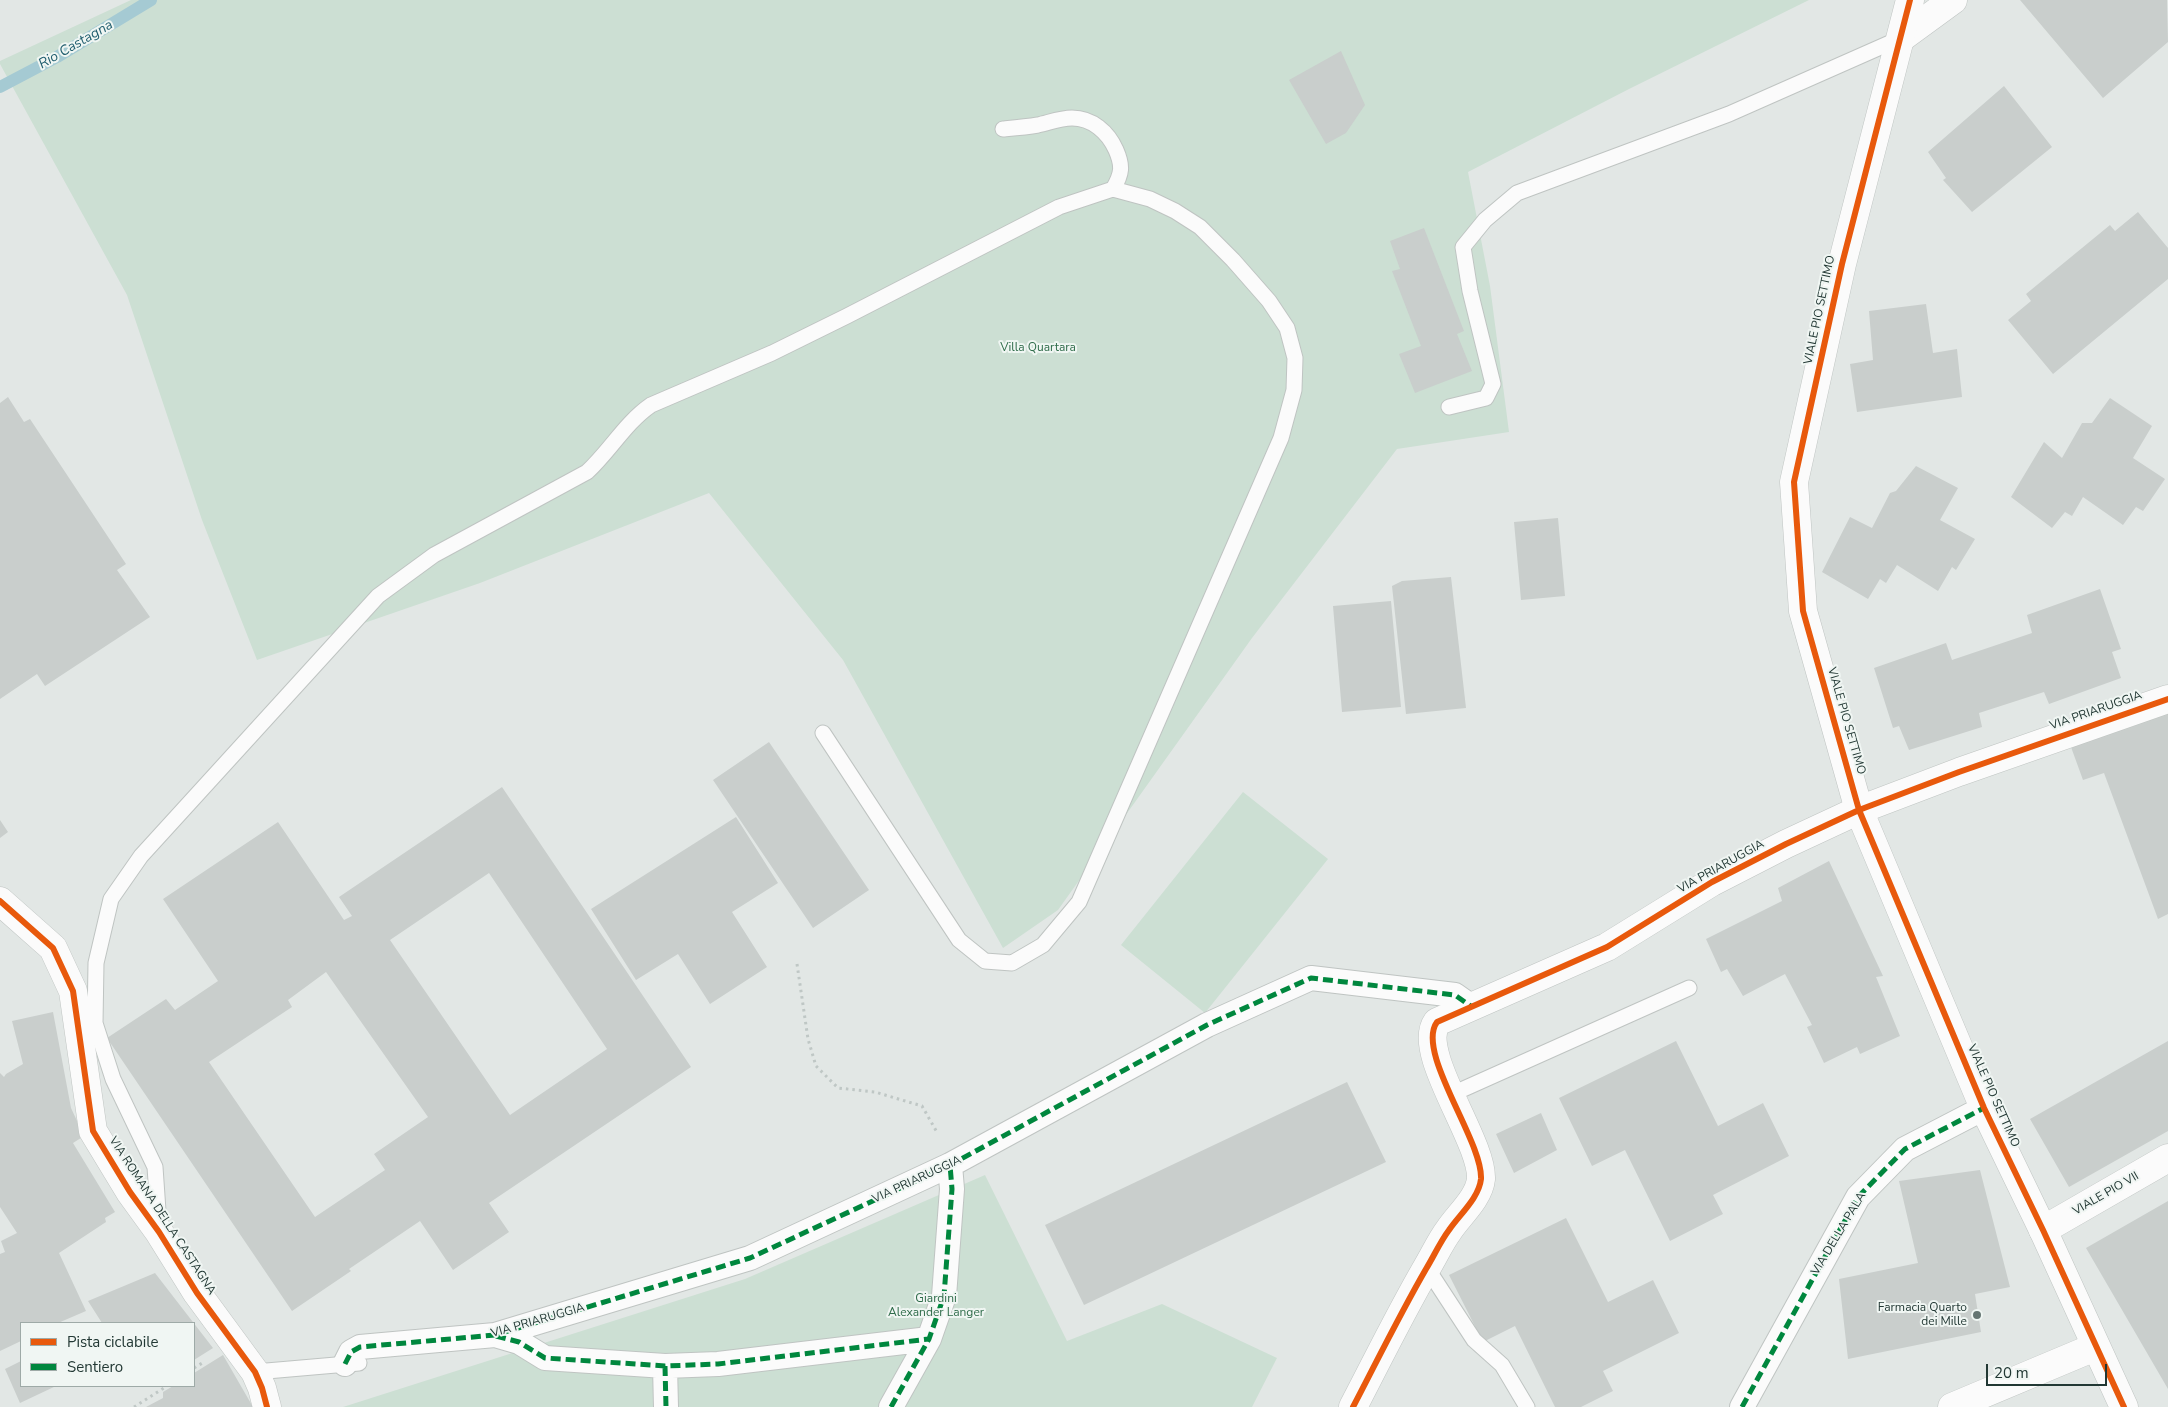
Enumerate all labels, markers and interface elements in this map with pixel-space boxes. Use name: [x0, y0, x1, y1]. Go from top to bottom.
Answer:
water label: Rio Castagna: [36, 17, 116, 73]
street label: VIALE PIO SETTIMO: [1801, 254, 1839, 366]
park label: Villa Quartara: [1000, 341, 1076, 355]
street label: VIALE PIO SETTIMO: [1824, 666, 1868, 776]
street label: VIA PRIARUGGIA: [2048, 688, 2144, 734]
street label: VIA PRIARUGGIA: [1675, 837, 1767, 897]
street label: VIALE PIO SETTIMO: [1964, 1042, 2022, 1150]
street label: VIA ROMANA DELLA CASTAGNA: [105, 1134, 219, 1298]
street label: VIA PRIARUGGIA: [870, 1153, 964, 1207]
street label: VIALE PIO VII: [2070, 1169, 2142, 1219]
street label: VIA DELLA PALA: [1809, 1190, 1869, 1278]
park label: Giardini Alexander Langer: [888, 1292, 984, 1320]
street label: VIA PRIARUGGIA: [490, 1301, 586, 1341]
place label: Farmacia Quarto dei Mille: [1878, 1301, 1967, 1329]
marker: Farmacia Quarto dei Mille: [1971, 1309, 1983, 1321]
legend: [20, 1322, 195, 1387]
text: Pista ciclabile: [67, 1332, 159, 1352]
scale bar: [1988, 1354, 2109, 1386]
text: Sentiero: [67, 1357, 123, 1377]
text: 20 m: [1994, 1363, 2029, 1383]

